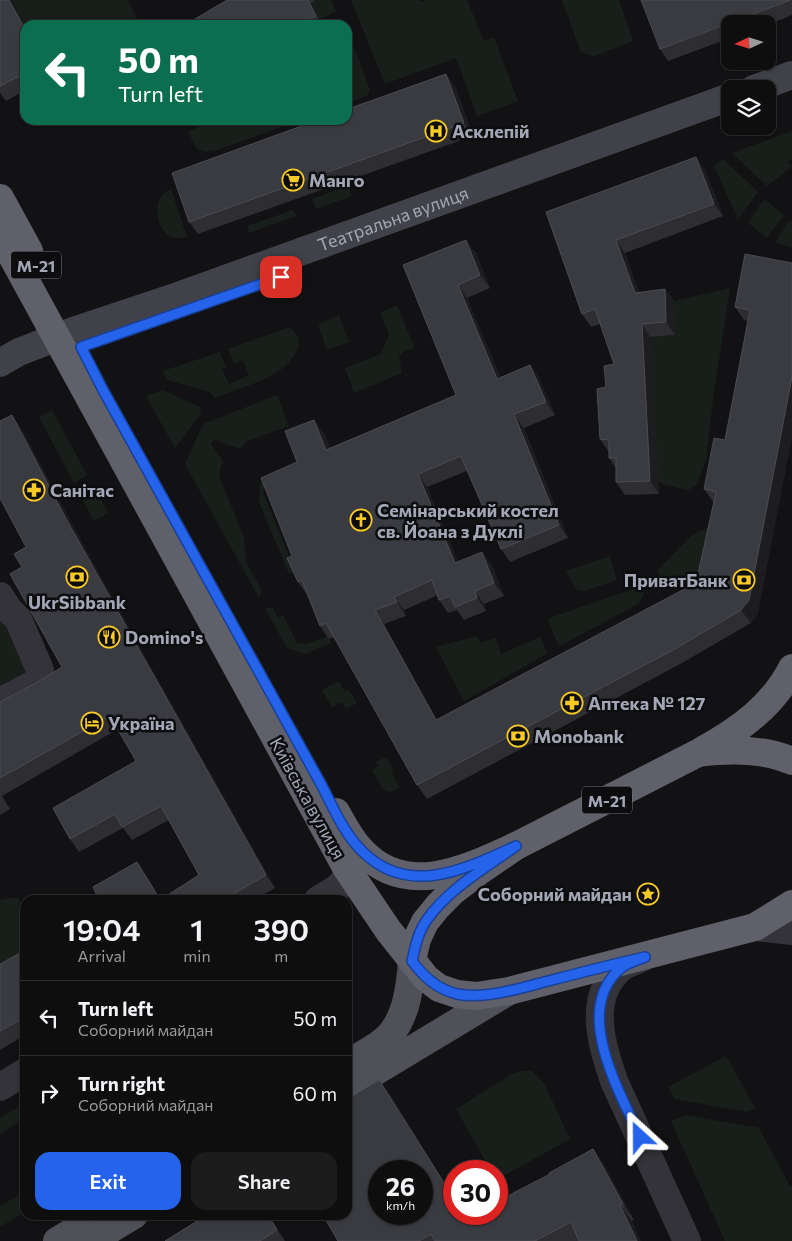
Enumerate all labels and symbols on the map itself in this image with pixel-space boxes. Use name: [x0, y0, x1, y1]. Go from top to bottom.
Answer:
north arrow: [721, 15, 776, 70]
hospital icon: Асклепій: [424, 119, 448, 143]
place label: Асклепій: [452, 120, 530, 142]
supermarket icon: Манго: [281, 168, 305, 192]
place label: Манго: [309, 169, 365, 191]
street label: Театральна вулиця: [314, 181, 471, 256]
road number: М-21: [11, 252, 61, 278]
pin: [260, 256, 302, 298]
pharmacy icon: Санітас: [22, 478, 46, 502]
place label: Санітас: [50, 479, 114, 501]
place label: Семінарський костел св. Йоана з Дуклі: [377, 499, 559, 542]
church icon: Семінарський костел св. Йоана з Дуклі: [349, 508, 373, 532]
bank icon: UkrSibbank: [65, 565, 89, 589]
bank icon: ПриватБанк: [732, 568, 756, 592]
place label: ПриватБанк: [624, 569, 729, 591]
place label: UkrSibbank: [28, 591, 127, 613]
restaurant icon: Domino's: [97, 625, 121, 649]
place label: Domino's: [125, 626, 203, 648]
pharmacy icon: Аптека № 127: [560, 691, 584, 715]
place label: Аптека № 127: [588, 692, 706, 714]
hotel icon: Україна: [80, 711, 104, 735]
place label: Україна: [108, 712, 174, 734]
bank icon: Monobank: [506, 724, 530, 748]
place label: Monobank: [534, 725, 625, 747]
street label: Київська вулиця: [265, 733, 351, 863]
road number: М-21: [582, 786, 632, 814]
place icon: Соборний майдан: [636, 882, 660, 906]
place label: Соборний майдан: [478, 883, 632, 905]
position arrow: [613, 1110, 665, 1162]
speed limit sign: 30: [443, 1160, 508, 1225]

